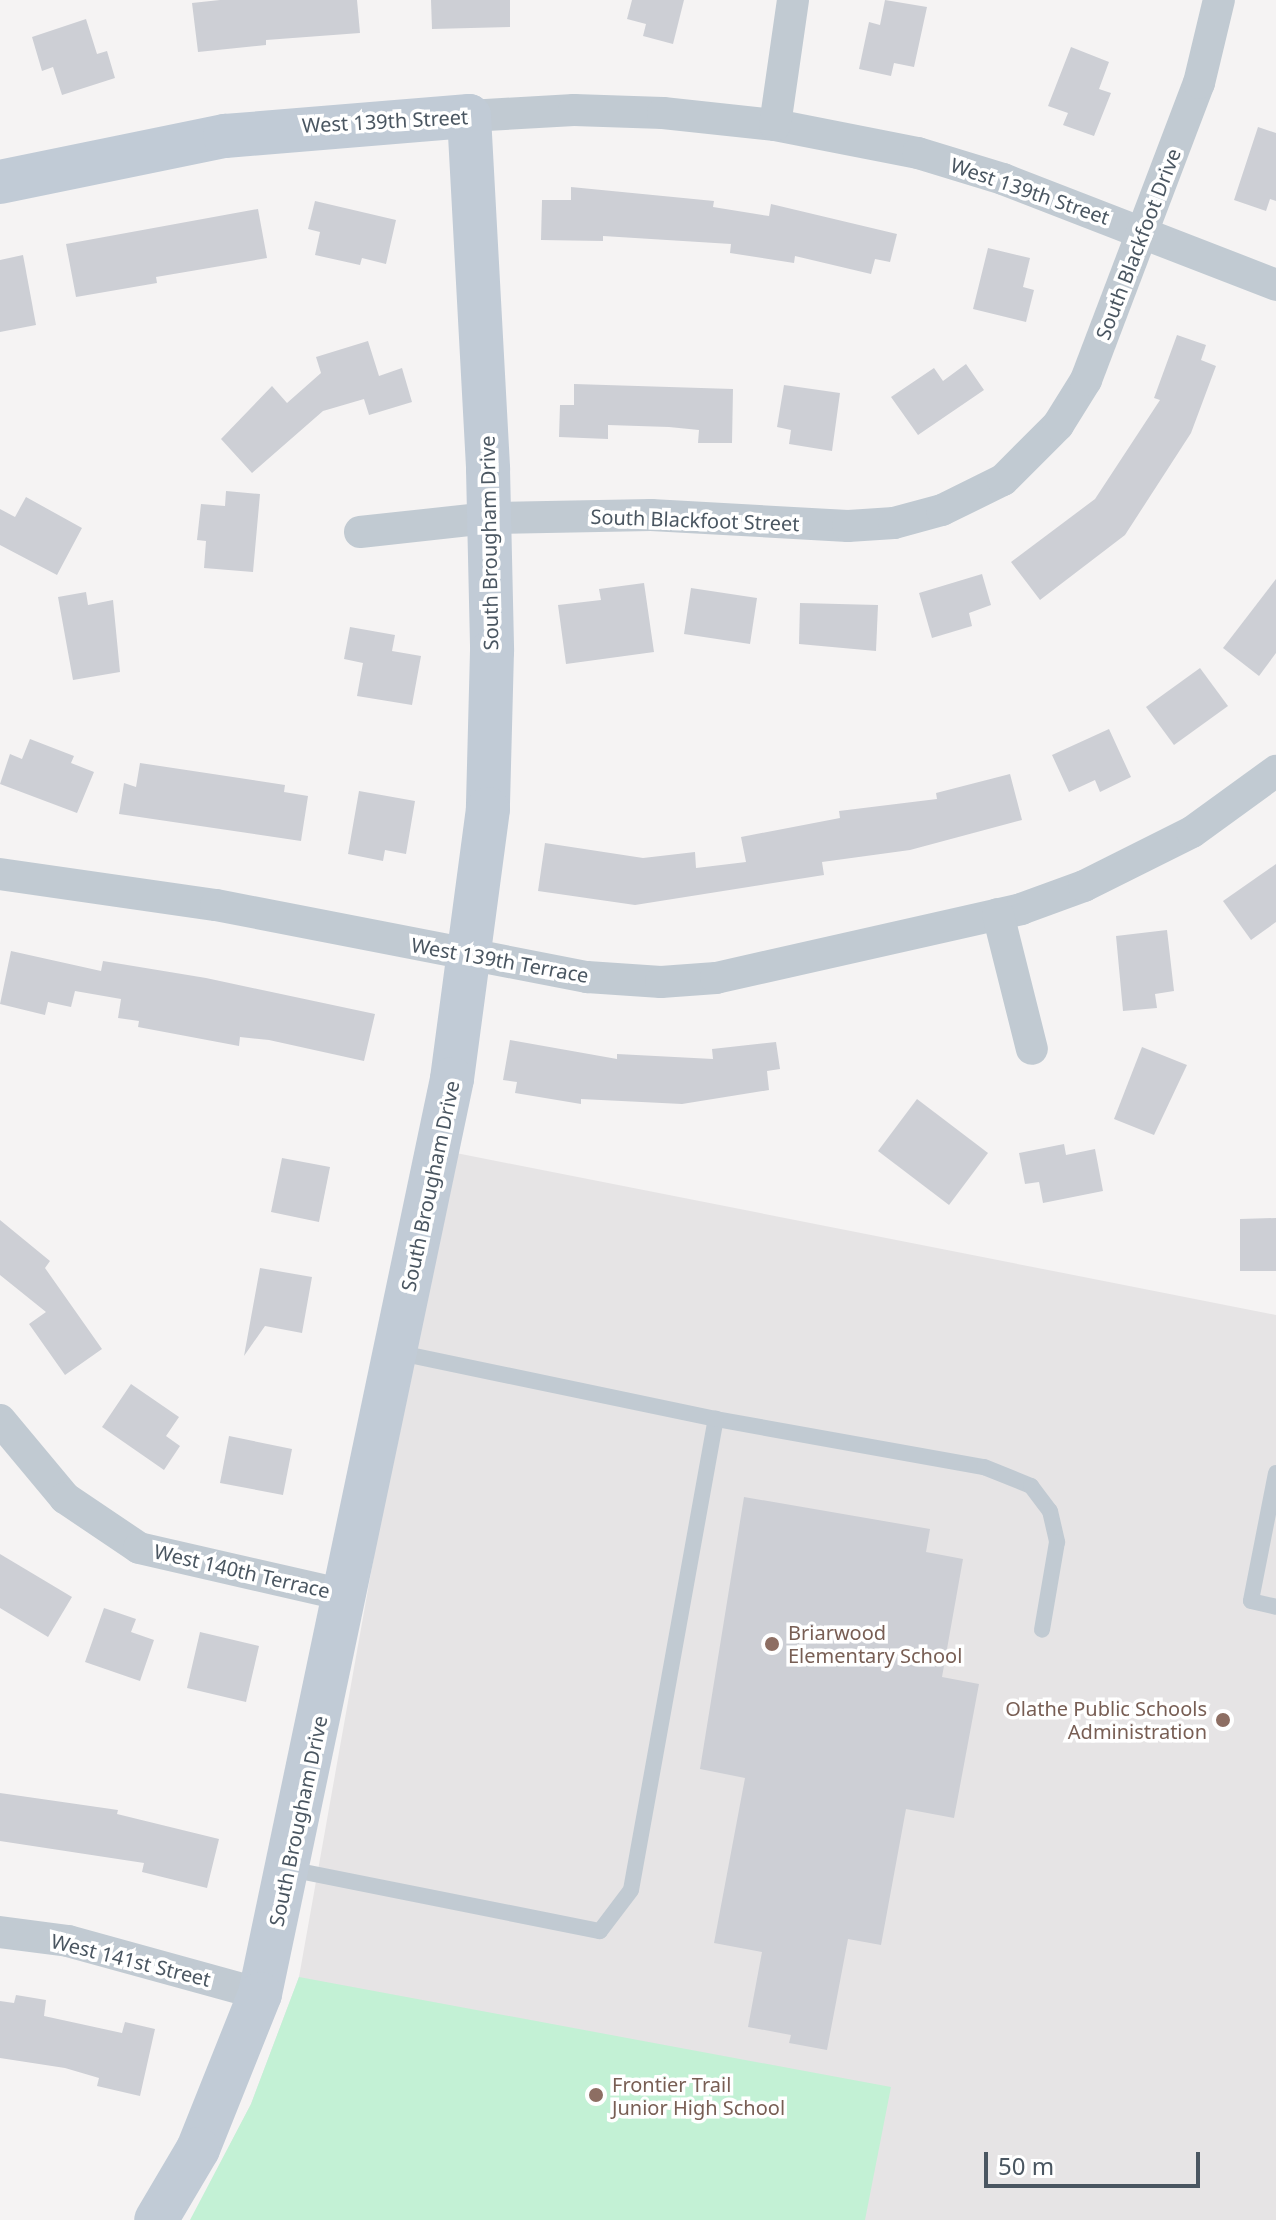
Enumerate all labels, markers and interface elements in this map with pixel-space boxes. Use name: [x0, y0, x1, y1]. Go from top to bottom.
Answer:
street label: West 139th Street: [301, 105, 469, 137]
street label: South Blackfoot Drive: [1090, 145, 1186, 343]
street label: West 139th Street: [947, 153, 1113, 229]
street label: South Brougham Drive: [475, 435, 503, 651]
street label: South Blackfoot Street: [590, 504, 800, 536]
street label: West 139th Terrace: [409, 933, 591, 987]
street label: South Brougham Drive: [396, 1078, 464, 1294]
street label: West 140th Terrace: [152, 1539, 332, 1603]
place label: Briarwood Elementary School: [788, 1620, 962, 1667]
marker: Briarwood Elementary School: [763, 1635, 781, 1653]
place label: Olathe Public Schools Administration: [1005, 1696, 1207, 1743]
marker: Olathe Public Schools Administration: [1214, 1711, 1232, 1729]
street label: South Brougham Drive: [264, 1713, 332, 1929]
street label: West 141st Street: [49, 1929, 213, 1991]
place label: Frontier Trail Junior High School: [612, 2072, 785, 2119]
marker: Frontier Trail Junior High School: [587, 2086, 605, 2104]
scale bar: [988, 2136, 1204, 2186]
text: 50 m: [998, 2149, 1054, 2182]

